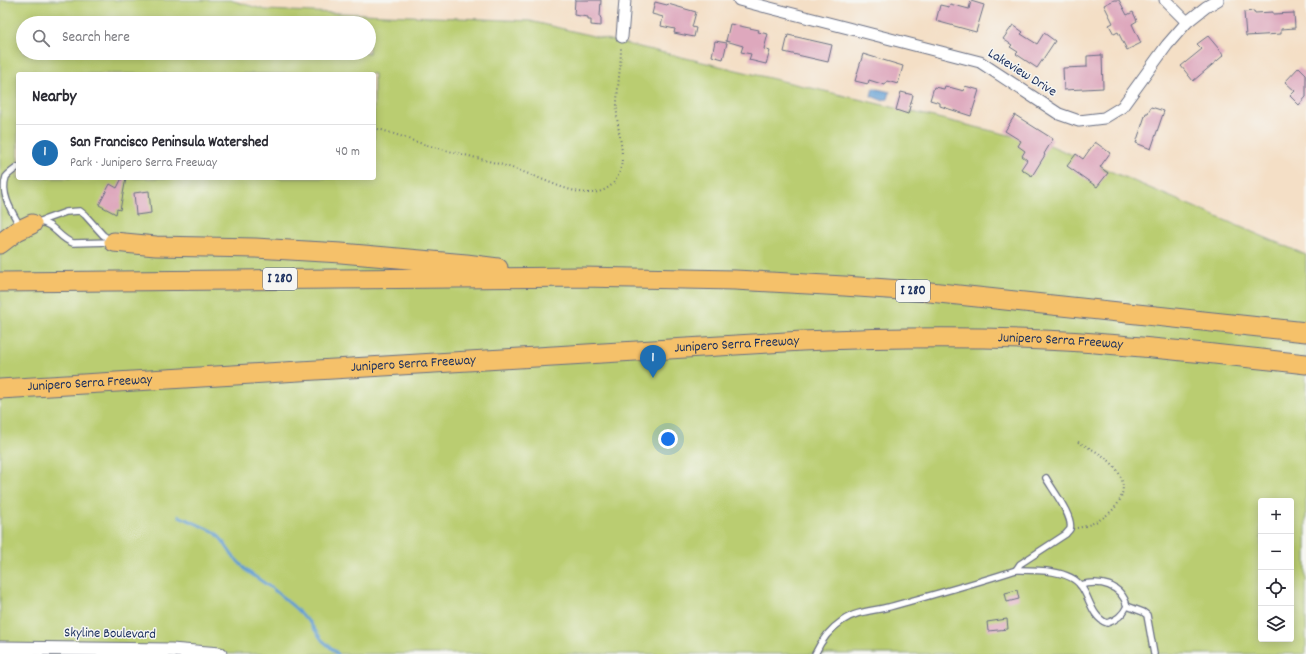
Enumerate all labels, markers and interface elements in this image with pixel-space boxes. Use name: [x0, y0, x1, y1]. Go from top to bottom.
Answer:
search box: [16, 16, 376, 60]
icon: search: [30, 27, 52, 49]
text: Search here: [62, 27, 130, 49]
street label: Lakeview Drive: [984, 44, 1060, 102]
text: Nearby: [32, 86, 76, 110]
text: San Francisco Peninsula Watershed: [70, 132, 268, 154]
text: 1: [44, 143, 46, 162]
text: 40 m: [336, 143, 360, 162]
text: Park · Junipero Serra Freeway: [70, 154, 217, 173]
road number: I 280: [263, 268, 297, 290]
road number: I 280: [896, 280, 930, 302]
street label: Junipero Serra Freeway: [998, 328, 1124, 355]
street label: Junipero Serra Freeway: [674, 331, 800, 359]
pin: 1: [640, 345, 666, 378]
street label: Junipero Serra Freeway: [350, 351, 477, 378]
street label: Junipero Serra Freeway: [27, 370, 153, 397]
your location: [658, 429, 678, 449]
map controls: [1258, 498, 1294, 642]
button: +: [1258, 498, 1294, 534]
button: −: [1258, 534, 1294, 570]
button: locate: [1258, 570, 1294, 606]
button: layers: [1258, 606, 1294, 642]
street label: Skyline Boulevard: [64, 623, 156, 645]

